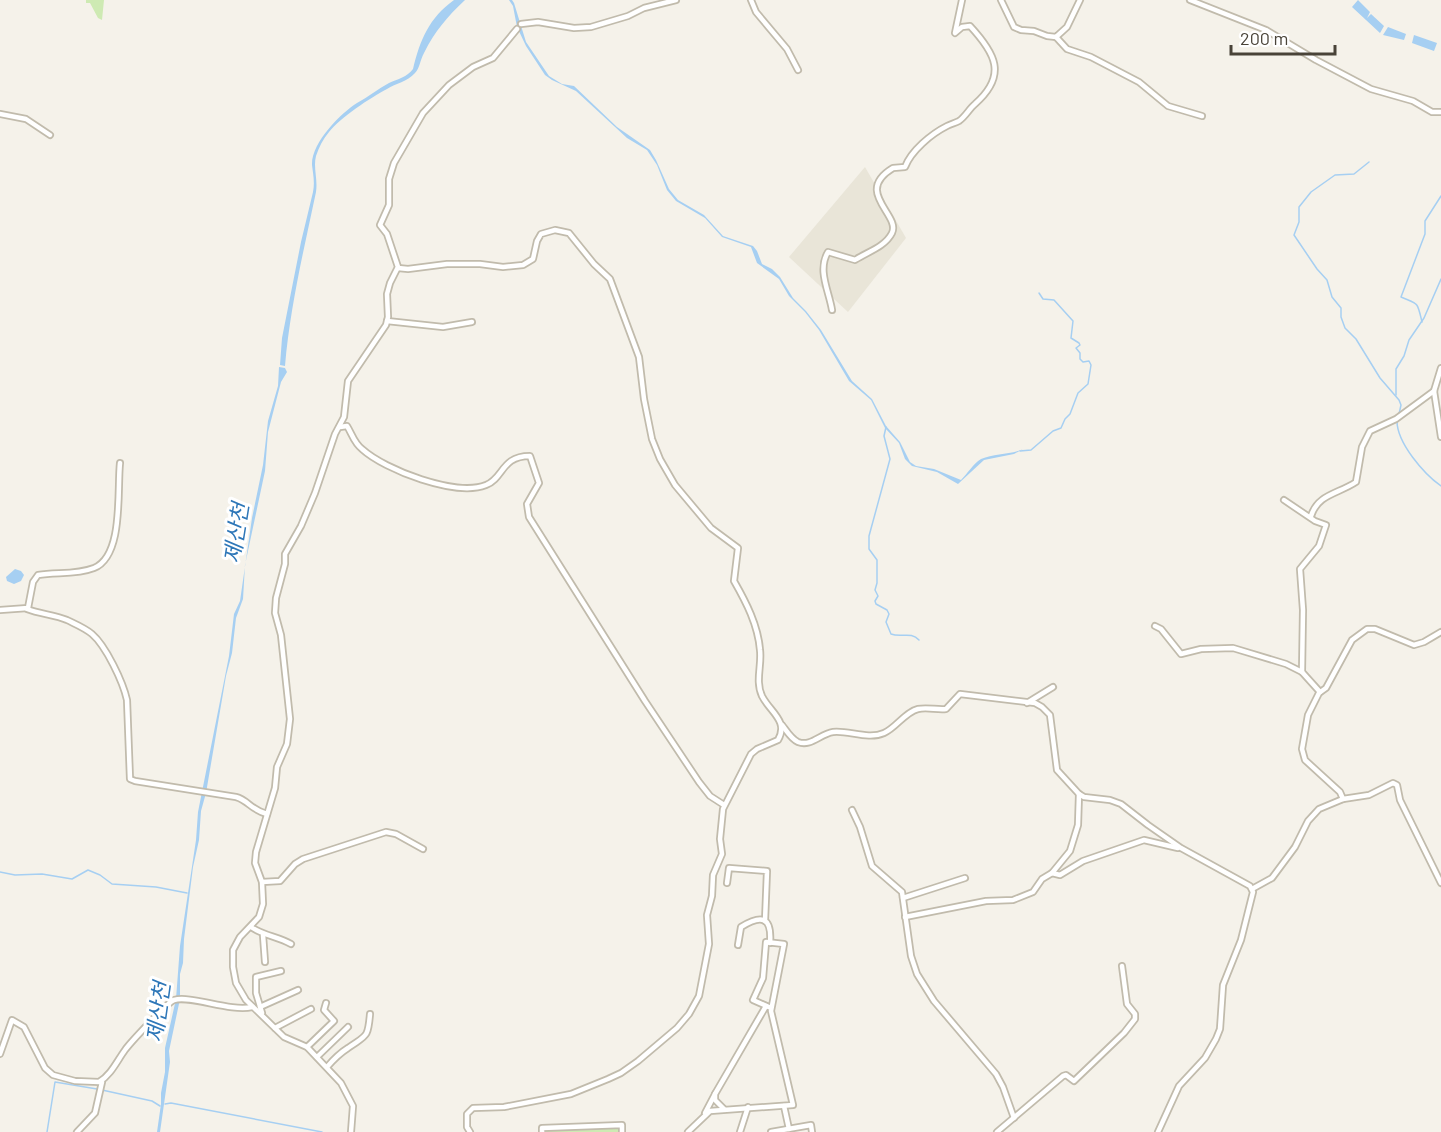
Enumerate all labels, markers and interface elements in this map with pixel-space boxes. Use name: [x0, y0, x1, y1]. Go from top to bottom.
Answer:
scale bar: [1231, 18, 1334, 56]
text: 200 m: [1240, 27, 1288, 49]
water label: 제산천: [217, 498, 253, 565]
water label: 제산천: [140, 977, 174, 1044]

